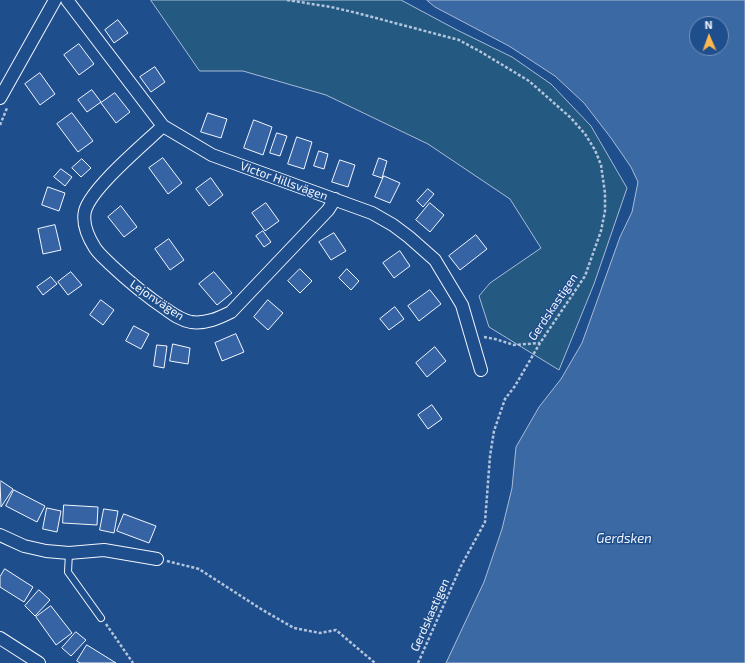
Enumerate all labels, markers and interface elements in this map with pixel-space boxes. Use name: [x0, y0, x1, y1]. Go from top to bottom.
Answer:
north arrow: [689, 16, 729, 56]
text: N: [704, 18, 713, 31]
street label: Victor Hillsvägen: [238, 158, 330, 204]
street label: Gerdskastigen: [525, 271, 581, 343]
street label: Lejonvägen: [127, 277, 187, 323]
water label: Gerdsken: [596, 531, 652, 547]
street label: Gerdskastigen: [408, 576, 452, 654]

